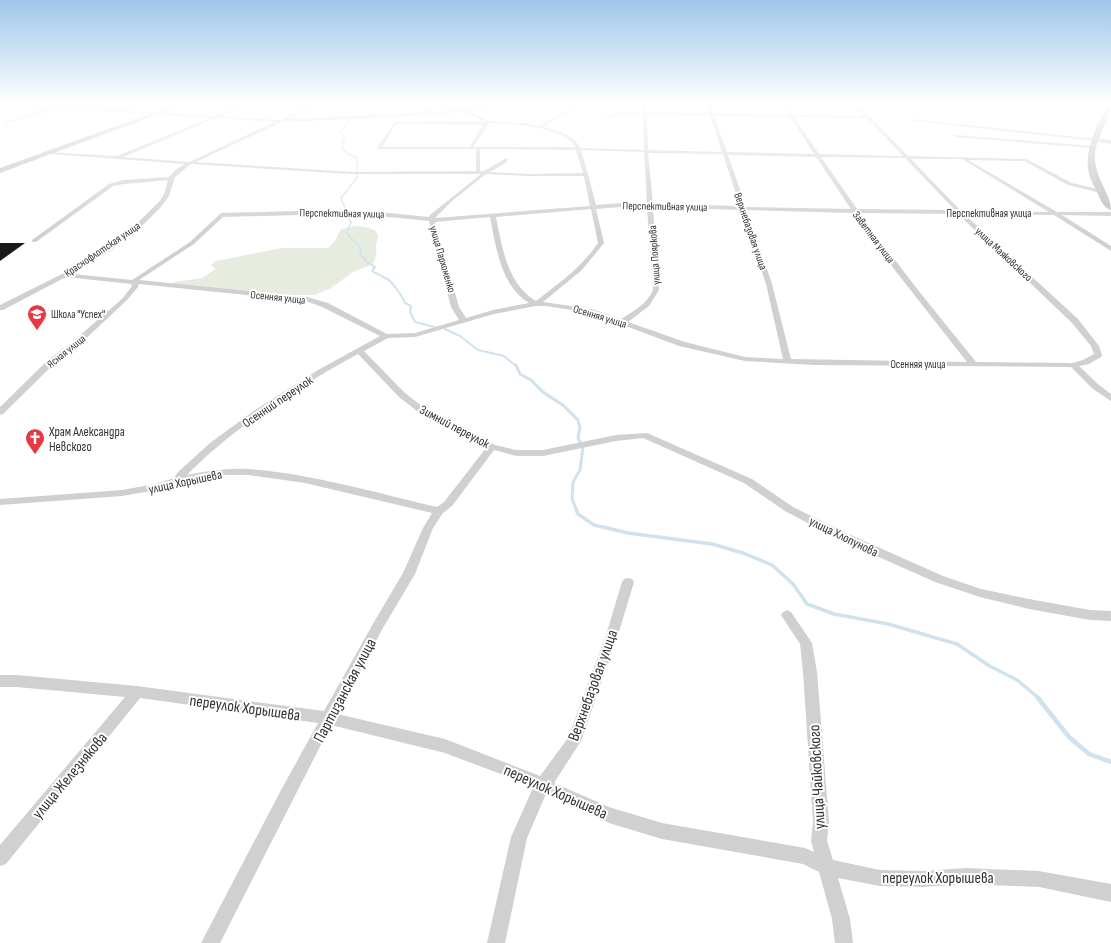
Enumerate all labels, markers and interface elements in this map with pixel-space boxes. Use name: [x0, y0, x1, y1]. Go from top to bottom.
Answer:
street label: Верхнебазовая улица: [731, 191, 770, 271]
street label: Перспективная улица: [623, 199, 707, 214]
street label: Перспективная улица: [300, 206, 384, 221]
street label: Перспективная улица: [947, 207, 1031, 220]
street label: Заветная улица: [850, 209, 897, 266]
street label: Краснофлотская улица: [62, 219, 143, 280]
street label: улица Пархоменко: [427, 224, 458, 294]
street label: улица Пояркова: [646, 225, 663, 285]
street label: улица Маяковского: [972, 225, 1035, 284]
street label: Осенняя улица: [250, 288, 306, 307]
street label: Осенняя улица: [572, 302, 628, 331]
school or university icon: Школа "Успех": [26, 303, 48, 331]
place label: Школа "Успех": [51, 308, 105, 321]
street label: Ясная улица: [44, 332, 88, 371]
street label: Осенняя улица: [890, 358, 946, 371]
street label: Осенний переулок: [239, 372, 316, 431]
street label: Зимний переулок: [417, 402, 492, 452]
place label: Храм Александра Невского: [48, 424, 125, 455]
church icon: Храм Александра Невского: [24, 427, 46, 455]
street label: улица Хорышева: [147, 466, 223, 498]
street label: улица Хлопунова: [806, 513, 881, 561]
street label: Верхнебазовая улица: [564, 627, 622, 744]
street label: Партизанская улица: [310, 635, 381, 746]
street label: переулок Хорышева: [188, 691, 301, 726]
street label: улица Чайковского: [805, 724, 830, 830]
street label: улица Железнякова: [29, 729, 112, 823]
street label: переулок Хорышева: [501, 761, 610, 824]
street label: переулок Хорышева: [882, 869, 994, 888]

